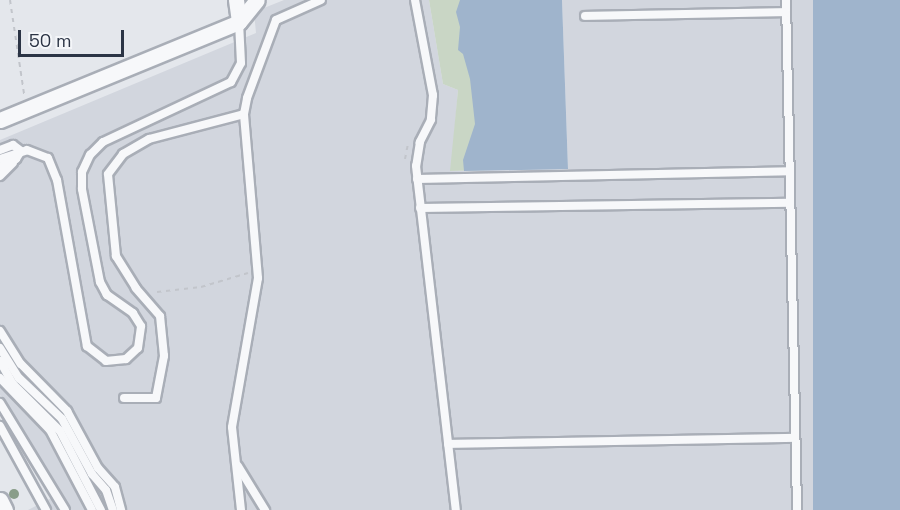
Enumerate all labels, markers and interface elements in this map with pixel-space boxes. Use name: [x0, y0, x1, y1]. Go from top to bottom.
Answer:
scale bar: [21, 18, 128, 56]
text: 50 m: [29, 29, 71, 52]

